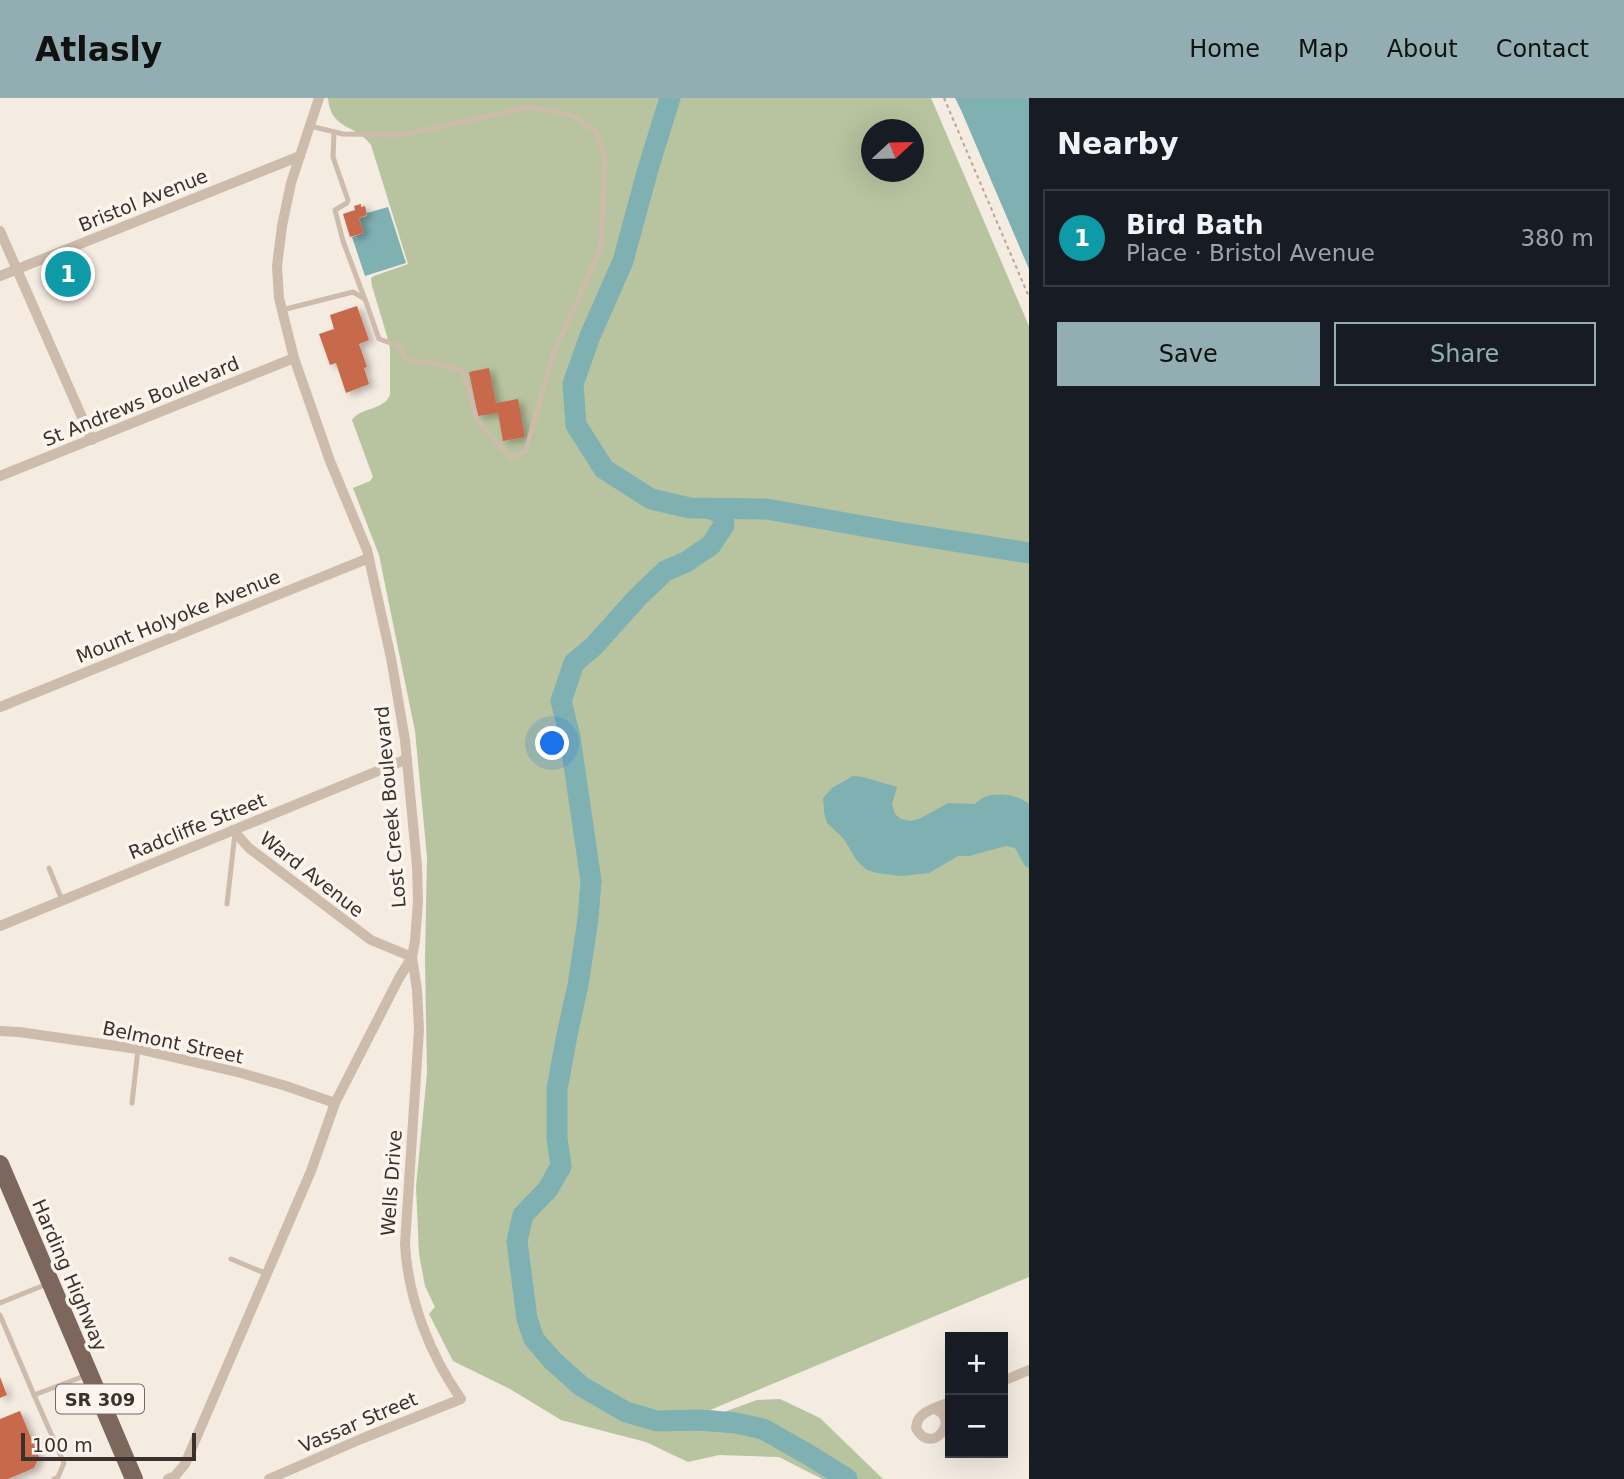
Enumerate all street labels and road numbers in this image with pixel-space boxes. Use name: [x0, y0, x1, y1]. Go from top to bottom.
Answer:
street label: Bristol Avenue: [75, 164, 211, 236]
street label: St Andrews Boulevard: [40, 352, 242, 450]
street label: Mount Holyoke Avenue: [73, 565, 283, 667]
street label: Lost Creek Boulevard: [370, 705, 410, 909]
street label: Radcliffe Street: [125, 788, 269, 864]
street label: Ward Avenue: [256, 827, 368, 921]
street label: Belmont Street: [101, 1016, 245, 1068]
street label: Wells Drive: [376, 1129, 406, 1237]
street label: Harding Highway: [28, 1196, 112, 1354]
road number: SR 309: [56, 1384, 144, 1414]
street label: Vassar Street: [296, 1387, 420, 1457]

